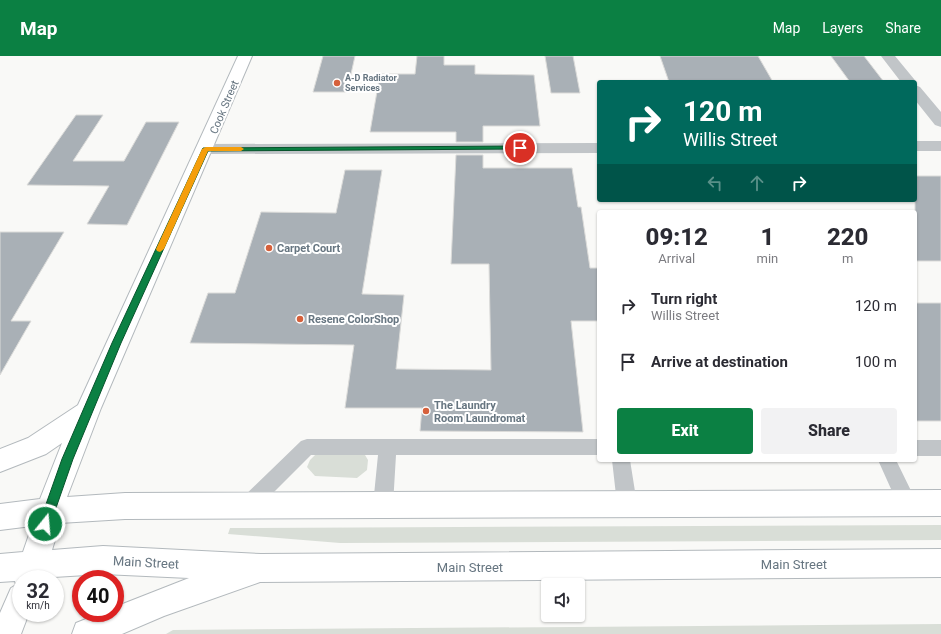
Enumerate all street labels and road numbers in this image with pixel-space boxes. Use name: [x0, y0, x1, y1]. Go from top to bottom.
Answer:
street label: Cook Street: [207, 78, 242, 136]
street label: Main Street: [112, 553, 179, 572]
street label: Main Street: [761, 557, 827, 572]
street label: Main Street: [437, 560, 503, 575]

